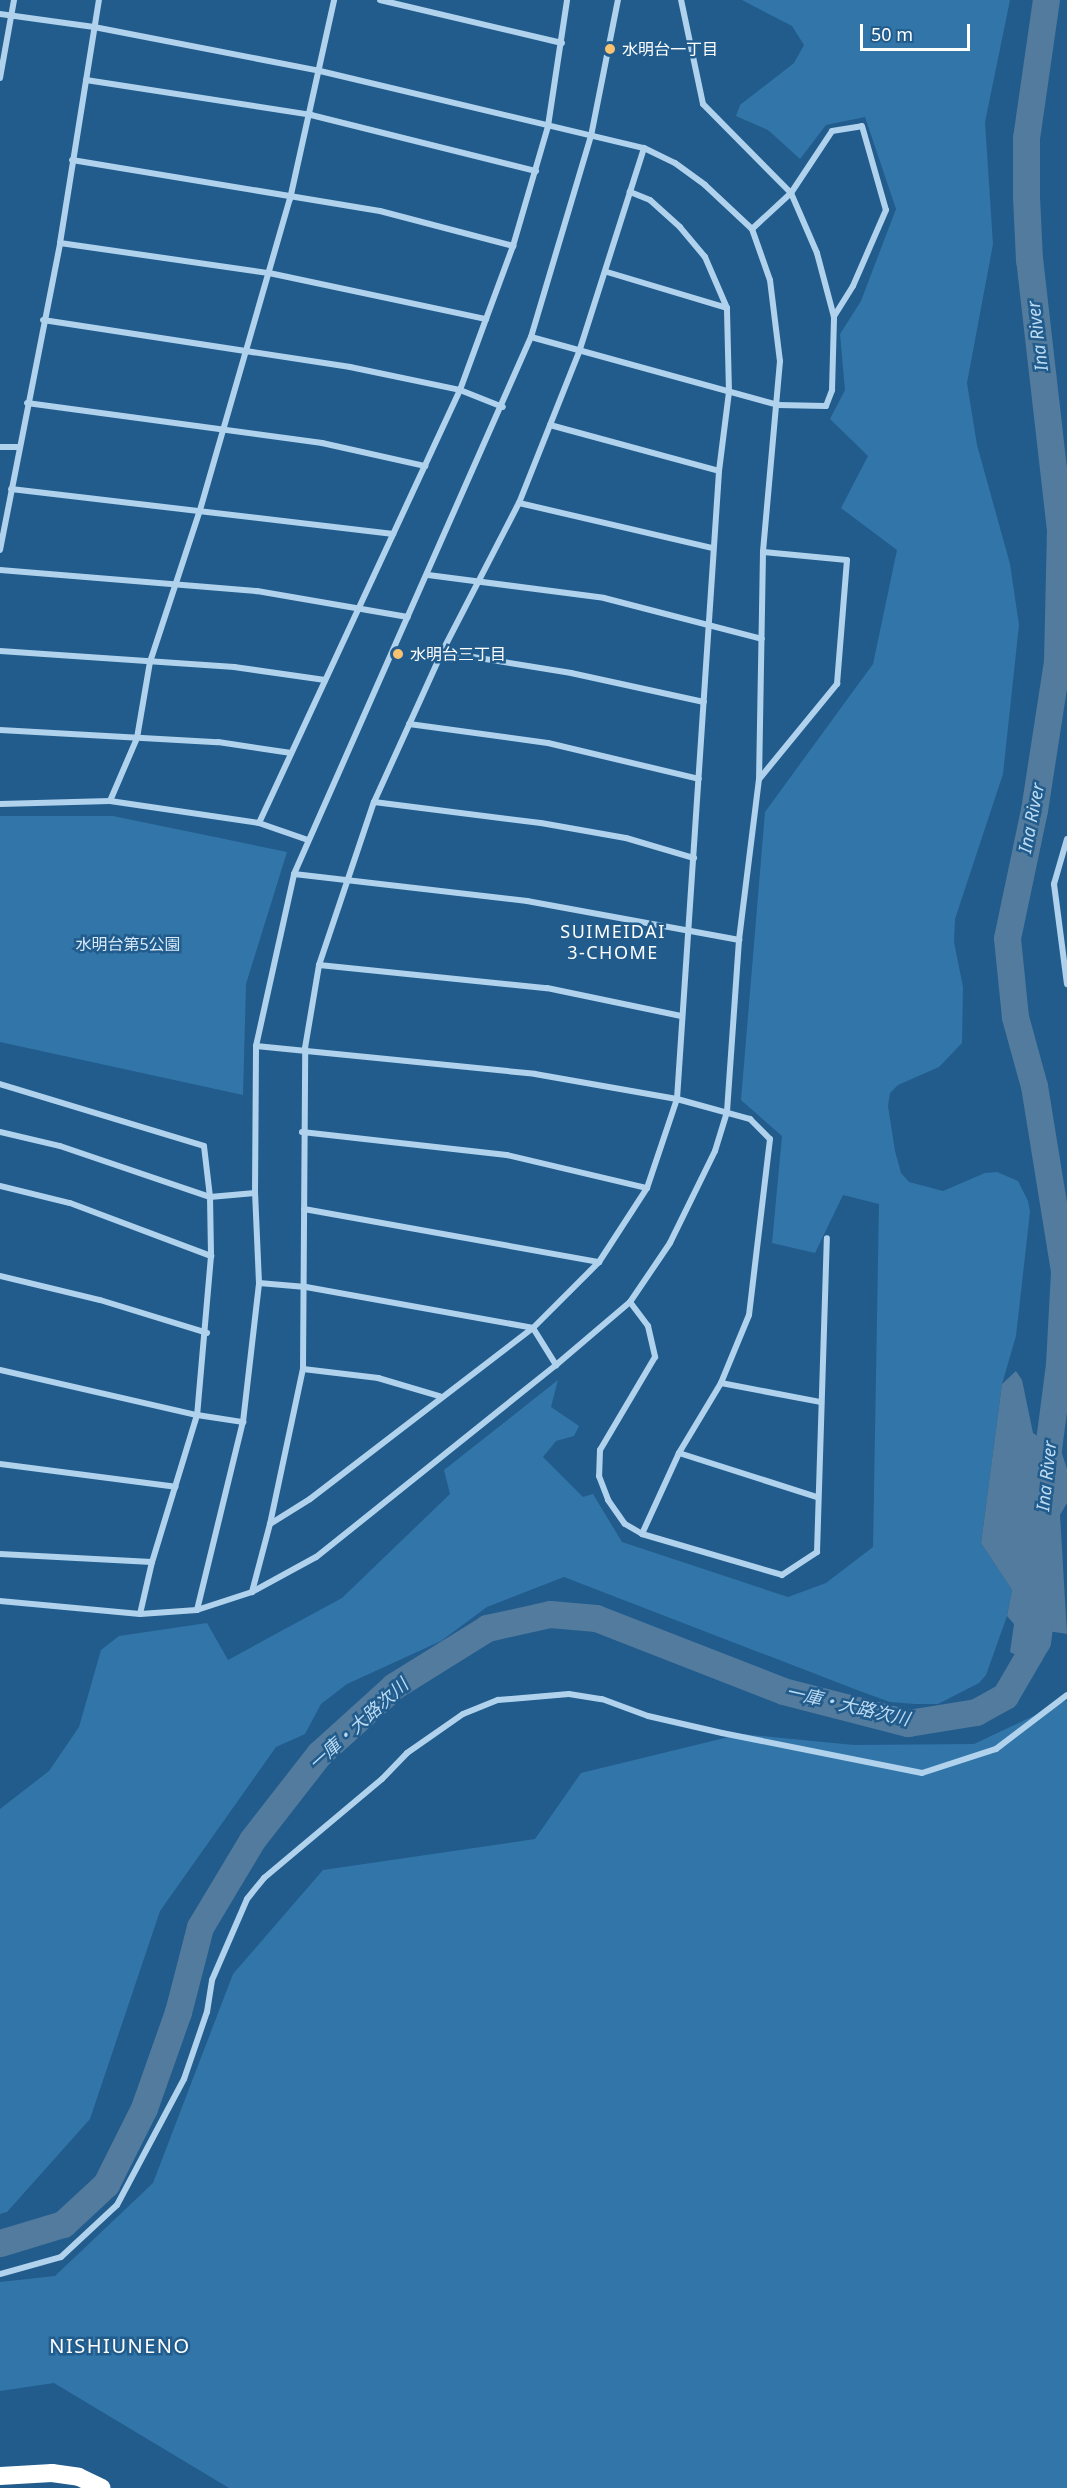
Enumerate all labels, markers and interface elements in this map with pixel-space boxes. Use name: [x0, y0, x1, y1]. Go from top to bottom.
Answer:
scale bar: [863, 12, 972, 50]
text: 50 m: [871, 22, 913, 46]
place label: 水明台一丁目: [622, 39, 718, 59]
marker: 水明台一丁目: [603, 42, 617, 56]
water label: Ina River: [1022, 300, 1052, 372]
place label: 水明台三丁目: [410, 644, 506, 664]
marker: 水明台三丁目: [391, 647, 405, 661]
water label: Ina River: [1014, 781, 1048, 855]
district label: SUIMEIDAI 3-CHOME: [560, 921, 666, 964]
park label: 水明台第5公園: [75, 934, 181, 954]
water label: Ina River: [1032, 1440, 1060, 1512]
water label: 一庫・大路次川: [304, 1674, 412, 1774]
water label: 一庫・大路次川: [784, 1680, 912, 1730]
district label: NISHIUNENO: [49, 2333, 191, 2357]

